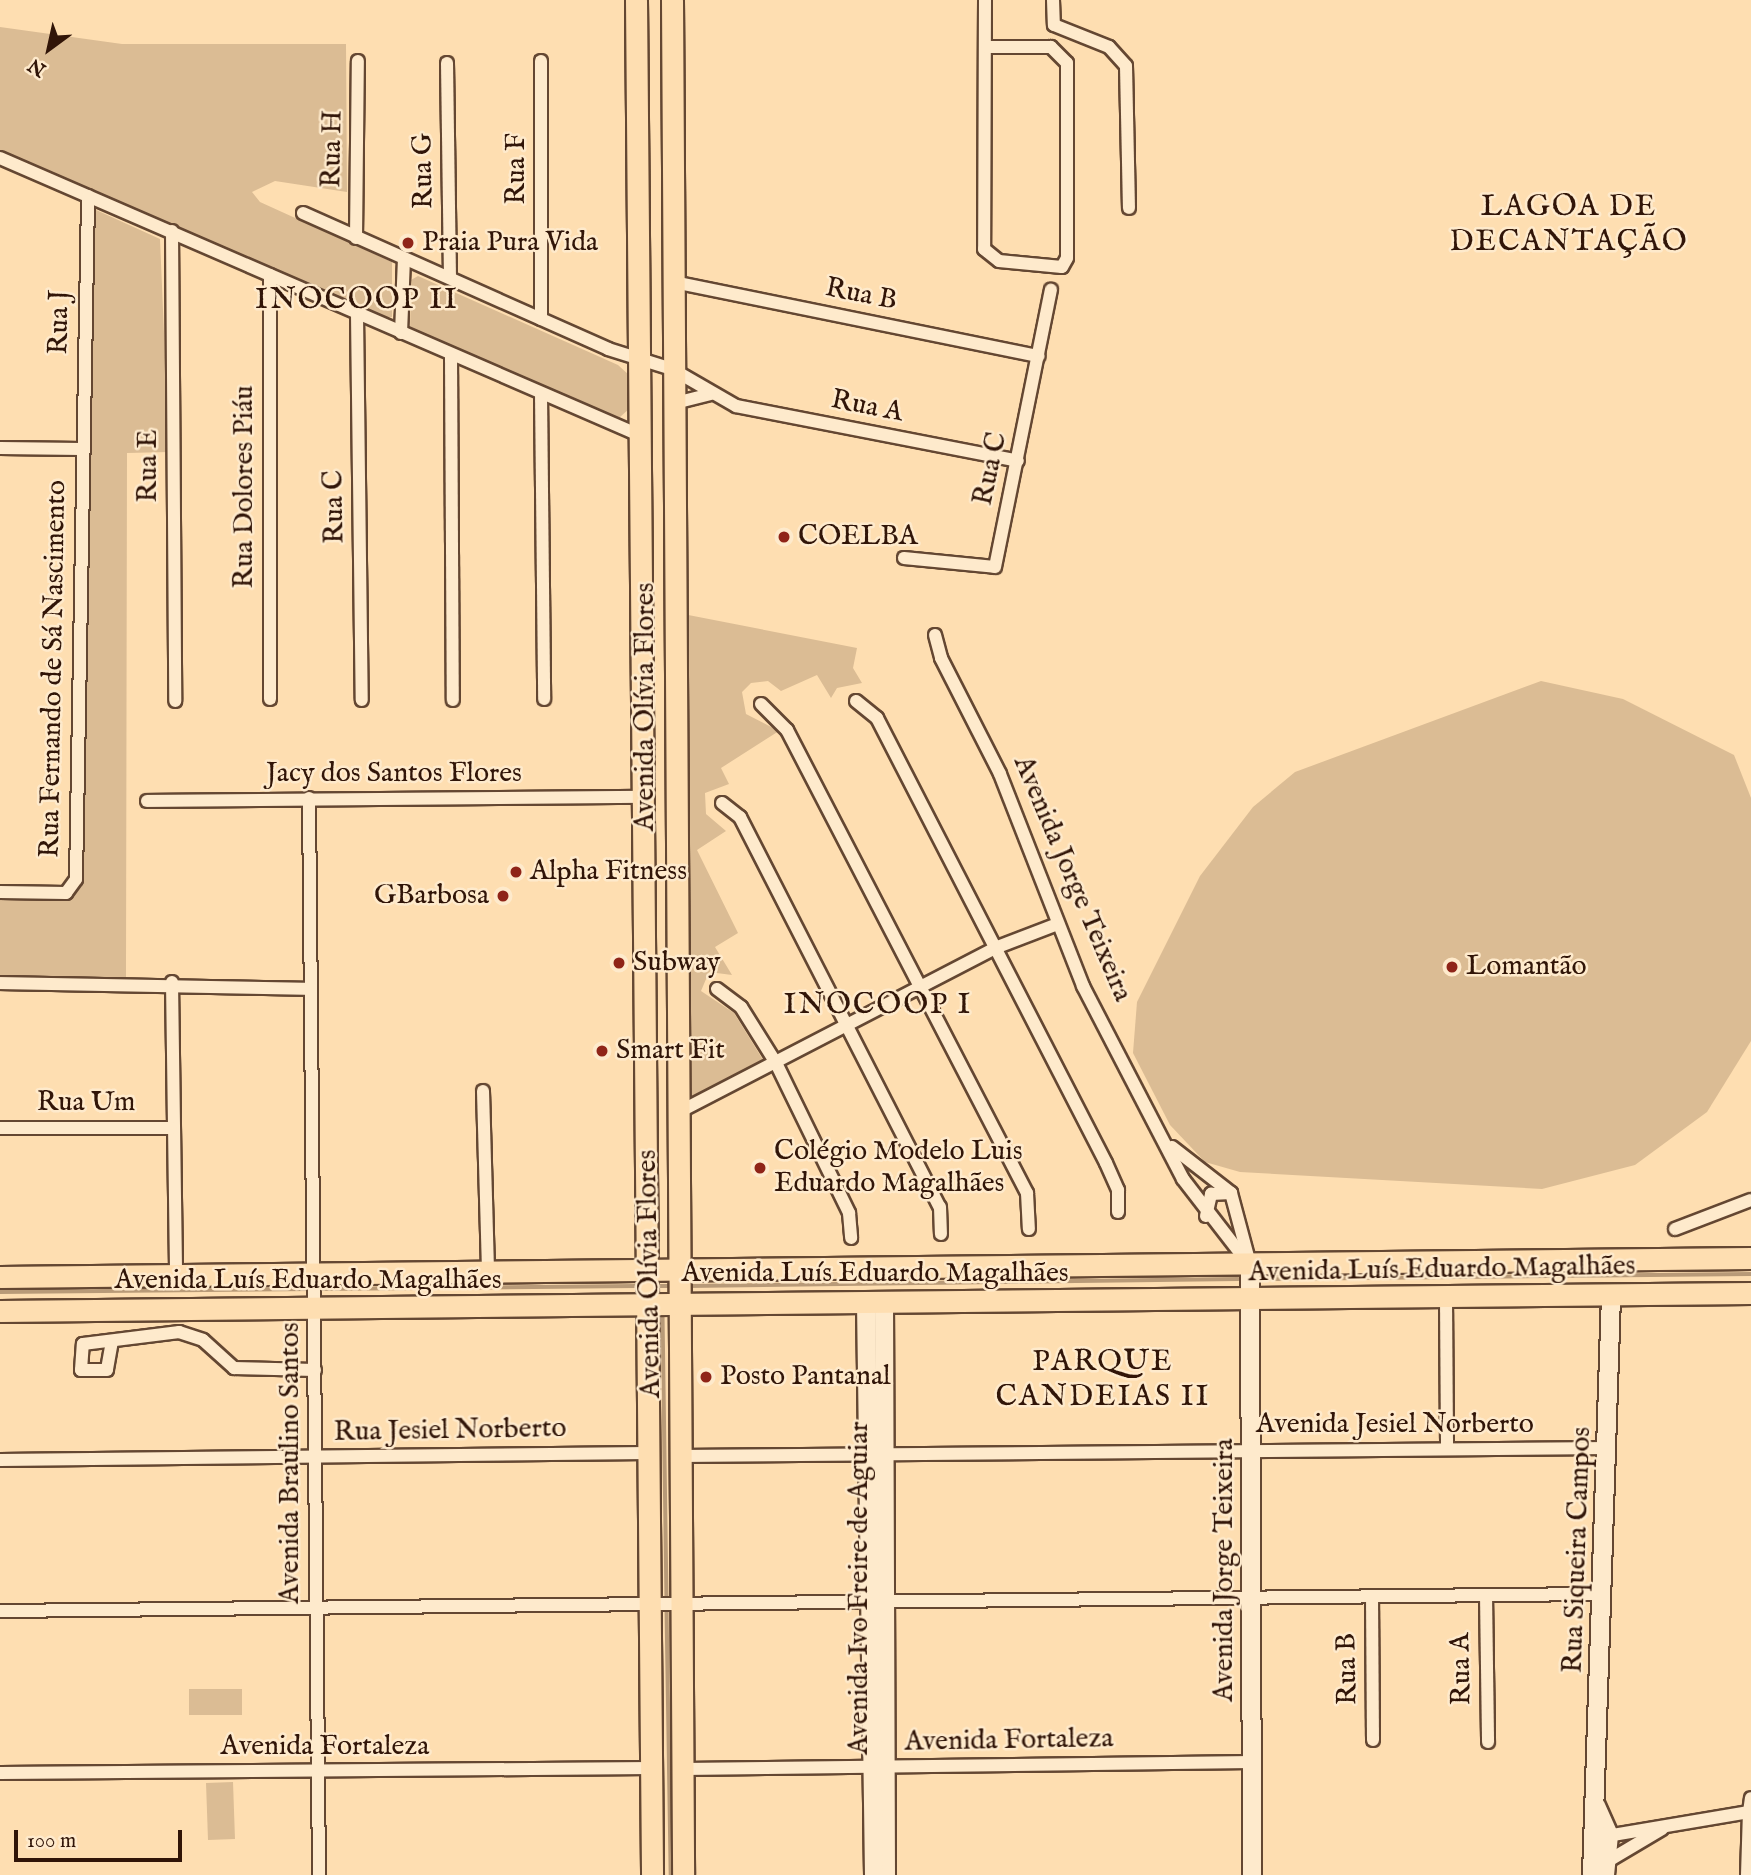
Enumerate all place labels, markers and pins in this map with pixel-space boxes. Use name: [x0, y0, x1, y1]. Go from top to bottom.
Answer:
place label: Praia Pura Vida: [422, 226, 598, 260]
marker: Praia Pura Vida: [400, 235, 416, 251]
place label: COELBA: [798, 520, 918, 554]
marker: COELBA: [776, 529, 792, 545]
place label: Alpha Fitness: [530, 855, 687, 889]
marker: Alpha Fitness: [508, 864, 524, 880]
place label: GBarbosa: [374, 879, 489, 913]
marker: GBarbosa: [495, 888, 511, 904]
place label: Subway: [633, 946, 720, 980]
place label: Lomantão: [1466, 950, 1587, 984]
marker: Subway: [611, 955, 627, 971]
marker: Lomantão: [1444, 959, 1460, 975]
place label: Smart Fit: [616, 1034, 725, 1068]
marker: Smart Fit: [594, 1043, 610, 1059]
place label: Colégio Modelo Luis Eduardo Magalhães: [774, 1135, 1022, 1201]
marker: Colégio Modelo Luis Eduardo Magalhães: [752, 1160, 768, 1176]
place label: Posto Pantanal: [720, 1360, 891, 1394]
marker: Posto Pantanal: [698, 1369, 714, 1385]

